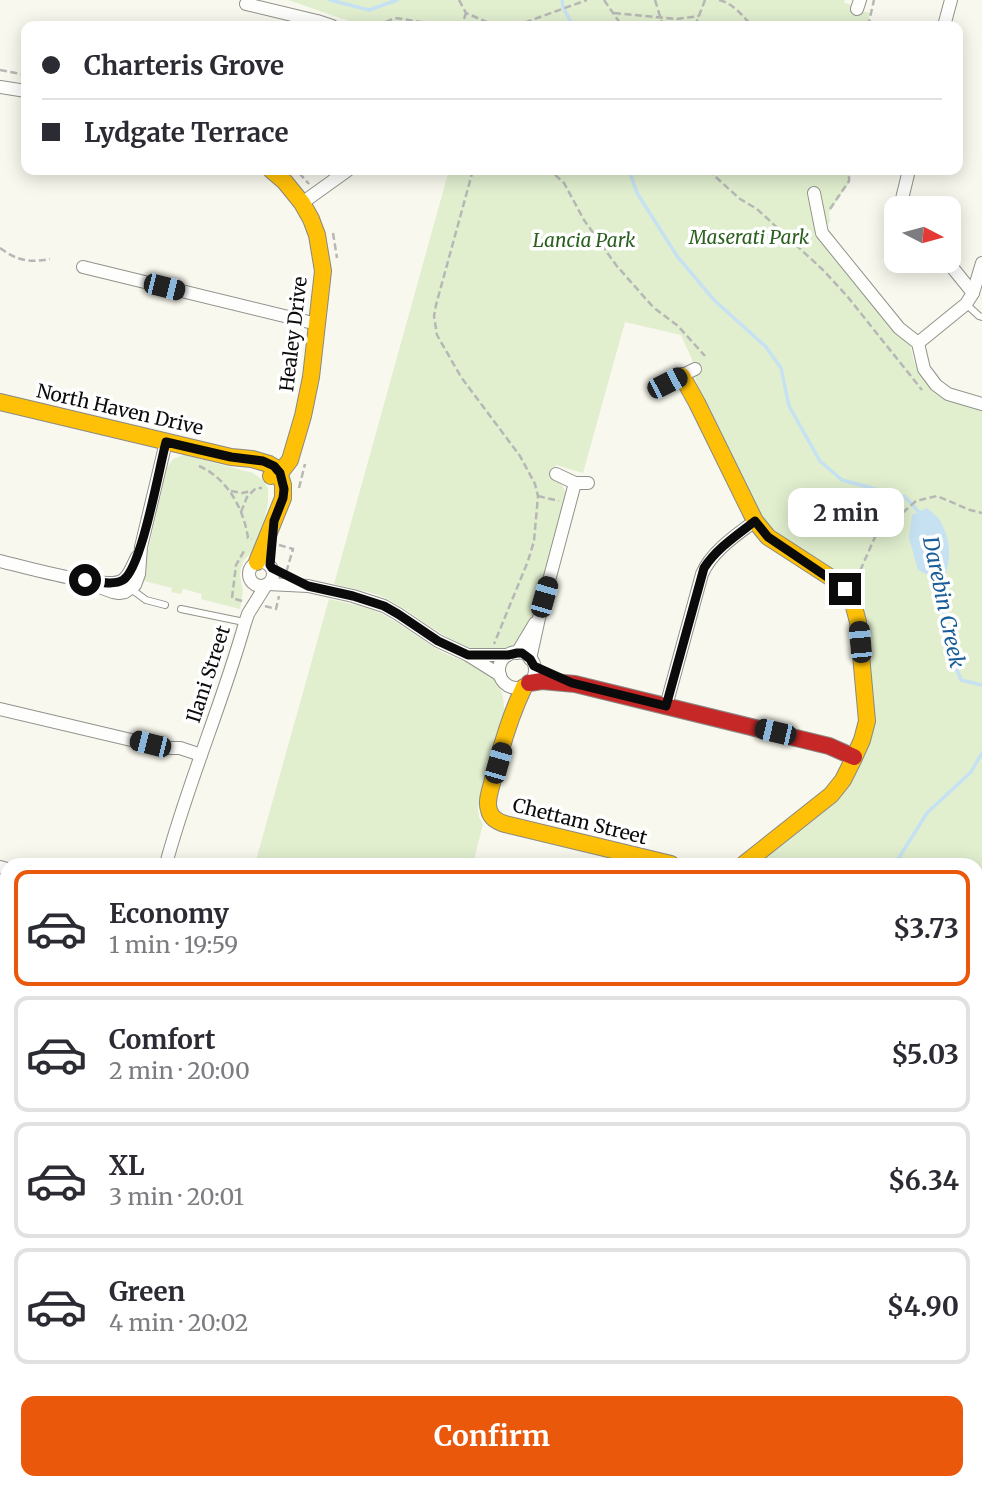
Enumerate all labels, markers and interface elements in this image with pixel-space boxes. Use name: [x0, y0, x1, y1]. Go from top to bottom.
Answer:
text: Charteris Grove: [84, 49, 284, 82]
text: Lydgate Terrace: [84, 116, 289, 149]
north arrow: [884, 196, 961, 273]
map controls: [884, 196, 961, 273]
park label: Maserati Park: [688, 225, 810, 249]
park label: Lancia Park: [533, 228, 636, 252]
car: [142, 272, 187, 302]
street label: Healey Drive: [274, 275, 312, 393]
car: [644, 364, 691, 402]
street label: North Haven Drive: [34, 378, 206, 440]
callout: 2 min: [787, 488, 903, 536]
text: 2 min: [813, 498, 879, 527]
water label: Darebin Creek: [917, 533, 971, 671]
route start: [69, 564, 101, 596]
route end: [829, 573, 861, 605]
car: [529, 574, 560, 620]
car: [848, 620, 873, 664]
street label: Ilani Street: [181, 622, 235, 726]
car: [753, 717, 798, 747]
car: [128, 729, 173, 759]
car: [483, 740, 514, 786]
street label: Chettam Street: [510, 793, 650, 849]
icon: car: [25, 897, 88, 960]
text: Economy: [109, 897, 229, 930]
text: $3.73: [893, 912, 959, 945]
text: 1 min · 19:59: [109, 930, 238, 959]
icon: car: [25, 1023, 88, 1086]
text: Comfort: [109, 1023, 215, 1056]
text: $5.03: [891, 1038, 959, 1071]
text: 2 min · 20:00: [109, 1056, 250, 1085]
icon: car: [25, 1149, 88, 1212]
text: XL: [109, 1149, 145, 1182]
text: $6.34: [888, 1164, 959, 1197]
text: 3 min · 20:01: [109, 1182, 244, 1211]
icon: car: [25, 1275, 88, 1338]
text: Green: [109, 1275, 185, 1308]
text: $4.90: [887, 1290, 959, 1323]
text: 4 min · 20:02: [109, 1308, 248, 1337]
button: Confirm: [21, 1396, 963, 1476]

